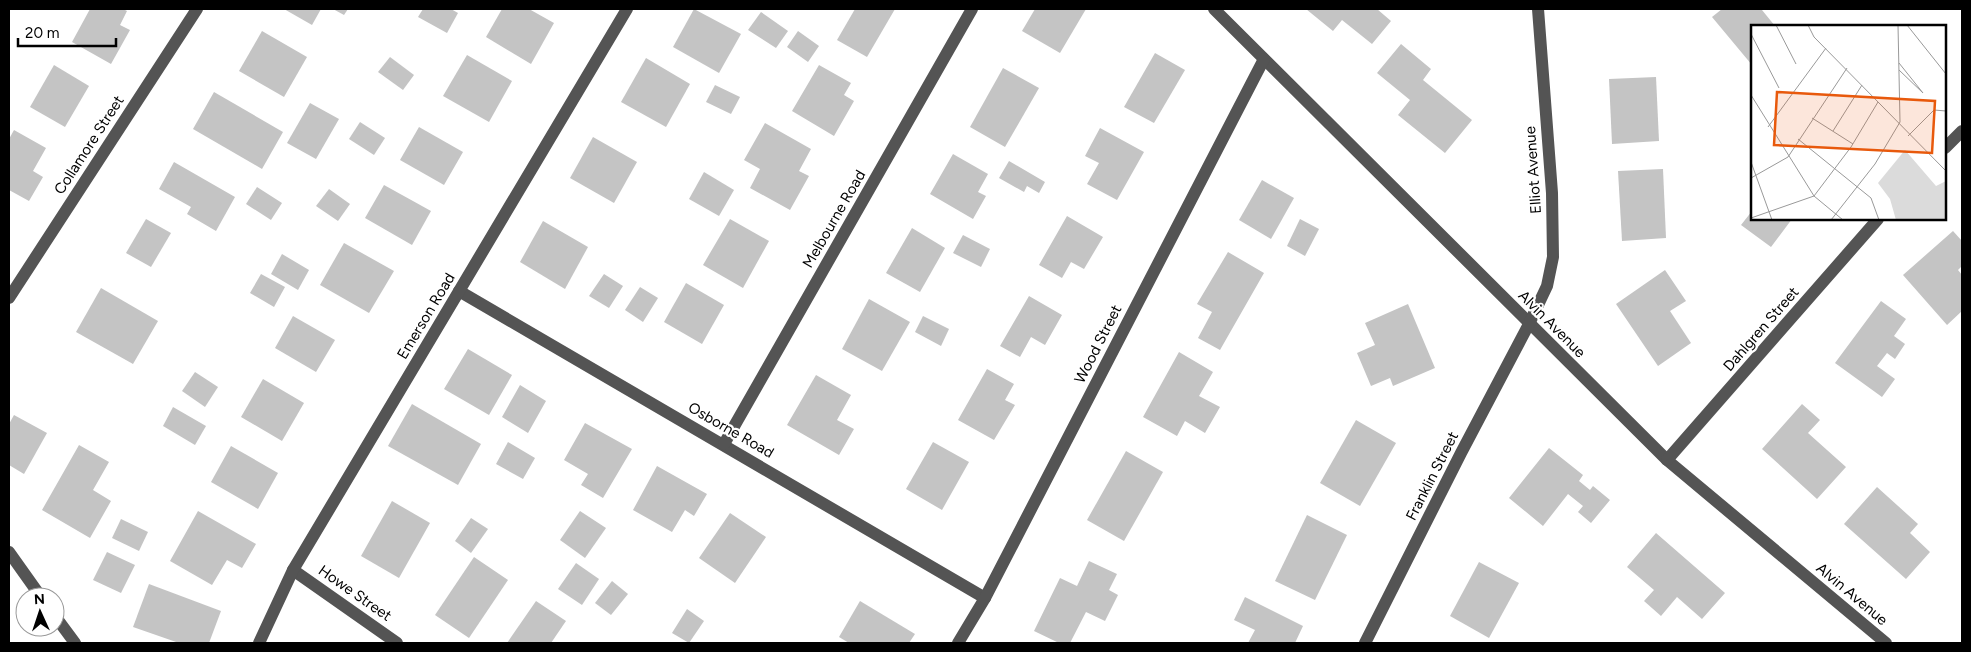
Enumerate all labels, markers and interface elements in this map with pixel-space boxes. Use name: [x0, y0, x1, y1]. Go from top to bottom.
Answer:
scale bar: [18, 15, 115, 47]
text: 20 m: [25, 24, 59, 42]
inset map: [1751, 25, 1946, 220]
street label: Collamore Street: [50, 92, 128, 198]
street label: Elliot Avenue: [1521, 126, 1545, 214]
street label: Melbourne Road: [799, 167, 869, 271]
street label: Emerson Road: [393, 270, 459, 362]
street label: Dahlgren Street: [1720, 283, 1803, 375]
street label: Alvin Avenue: [1515, 287, 1589, 361]
street label: Wood Street: [1071, 301, 1126, 386]
street label: Osborne Road: [685, 398, 777, 462]
street label: Franklin Street: [1402, 428, 1462, 523]
street label: Alvin Avenue: [1813, 559, 1891, 629]
street label: Howe Street: [315, 561, 395, 625]
north arrow: [15, 587, 65, 637]
text: N: [33, 591, 45, 608]

